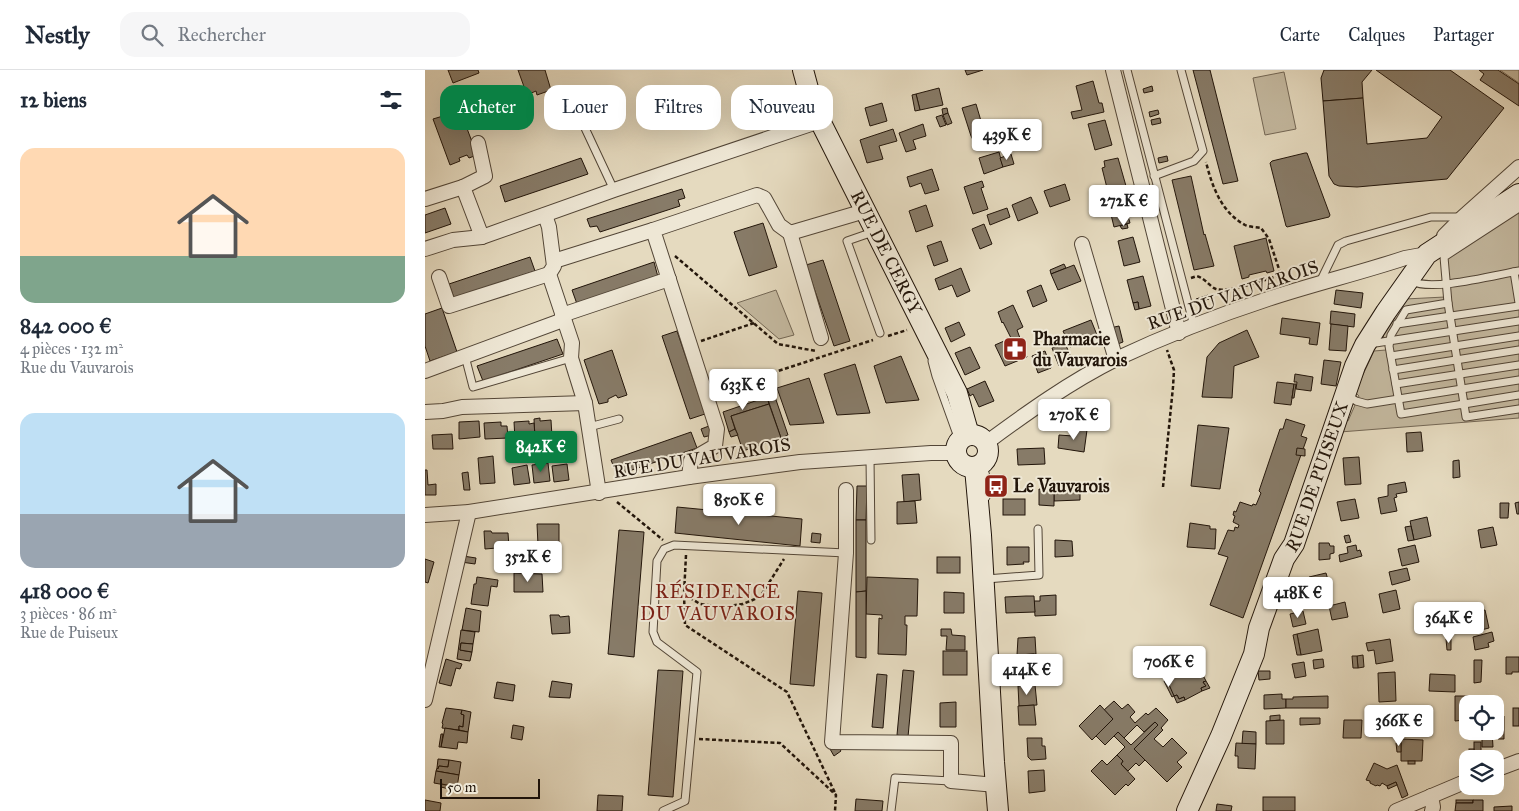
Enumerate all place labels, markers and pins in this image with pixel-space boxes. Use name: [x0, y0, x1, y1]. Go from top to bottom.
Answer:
pin: 439K €: [966, 118, 1048, 161]
pin: 272K €: [1083, 184, 1165, 227]
place label: Pharmacie du Vauvarois: [1033, 328, 1128, 371]
pharmacy icon: Pharmacie du Vauvarois: [1002, 336, 1028, 362]
pin: 633K €: [702, 368, 784, 411]
pin: 270K €: [1033, 398, 1115, 441]
pin: 842K €: [500, 430, 582, 473]
bus stop icon: Le Vauvarois: [983, 473, 1009, 499]
place label: Le Vauvarois: [1013, 475, 1110, 497]
pin: 850K €: [698, 484, 780, 526]
pin: 352K €: [487, 540, 569, 583]
pin: 418K €: [1257, 576, 1339, 619]
pin: 364K €: [1408, 602, 1490, 644]
pin: 706K €: [1128, 646, 1210, 688]
pin: 414K €: [986, 654, 1068, 696]
pin: 366K €: [1358, 704, 1440, 747]

